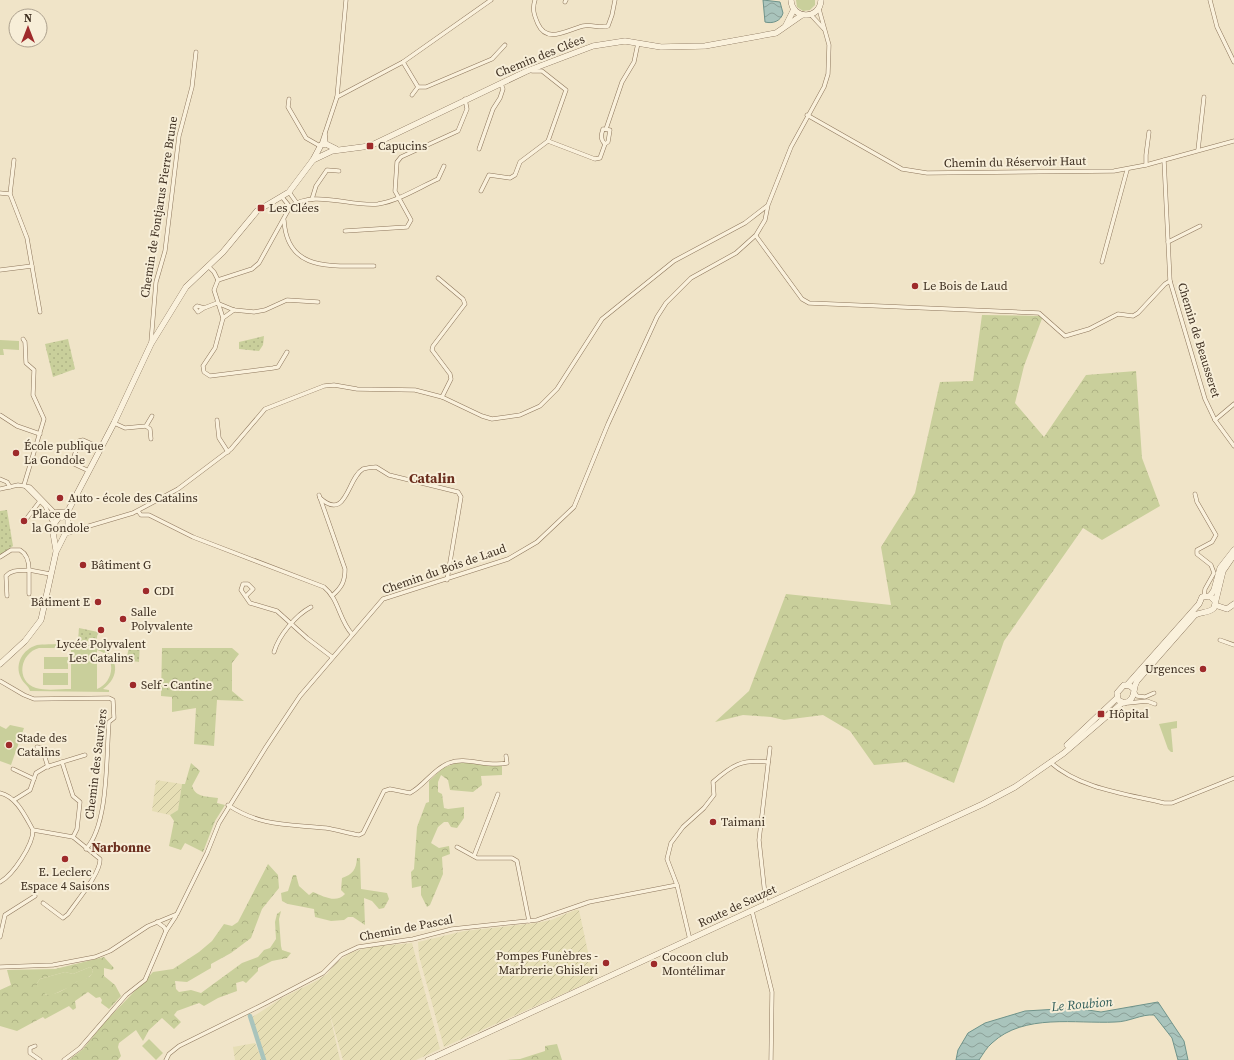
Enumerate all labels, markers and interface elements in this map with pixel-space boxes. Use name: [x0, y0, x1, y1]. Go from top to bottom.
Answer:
north arrow: [8, 8, 48, 48]
text: N: [24, 11, 32, 26]
street label: Chemin des Clées: [493, 31, 587, 81]
street label: Chemin de Fontjarus Pierre Brune: [137, 115, 181, 299]
place label: Capucins: [378, 138, 427, 154]
marker: Capucins: [365, 141, 375, 151]
street label: Chemin du Réservoir Haut: [944, 153, 1086, 171]
place label: Les Clées: [269, 200, 319, 216]
marker: Les Clées: [256, 203, 266, 213]
place label: Le Bois de Laud: [923, 278, 1008, 294]
marker: Le Bois de Laud: [910, 281, 920, 291]
street label: Chemin de Beausseret: [1174, 281, 1224, 399]
place label: École publique La Gondole: [24, 438, 104, 468]
marker: École publique La Gondole: [11, 448, 21, 458]
district label: Catalin: [409, 468, 455, 488]
place label: Auto - école des Catalins: [68, 490, 198, 506]
marker: Auto - école des Catalins: [55, 493, 65, 503]
place label: Place de la Gondole: [32, 506, 89, 536]
marker: Place de la Gondole: [19, 516, 29, 526]
street label: Chemin du Bois de Laud: [380, 540, 508, 598]
place label: Bâtiment G: [91, 557, 151, 573]
marker: Bâtiment G: [78, 560, 88, 570]
place label: CDI: [154, 583, 174, 599]
marker: CDI: [141, 586, 151, 596]
place label: Bâtiment E: [31, 594, 90, 610]
marker: Bâtiment E: [93, 597, 103, 607]
place label: Salle Polyvalente: [131, 604, 193, 634]
marker: Salle Polyvalente: [118, 614, 128, 624]
marker: Lycée Polyvalent Les Catalins: [96, 625, 106, 635]
place label: Lycée Polyvalent Les Catalins: [56, 636, 146, 666]
place label: Urgences: [1145, 661, 1195, 677]
marker: Urgences: [1198, 664, 1208, 674]
place label: Self - Cantine: [141, 677, 212, 693]
marker: Self - Cantine: [128, 680, 138, 690]
place label: Hôpital: [1109, 706, 1149, 722]
street label: Chemin des Sauviers: [81, 708, 111, 820]
marker: Hôpital: [1096, 709, 1106, 719]
place label: Stade des Catalins: [17, 730, 67, 760]
marker: Stade des Catalins: [4, 740, 14, 750]
place label: Taimani: [721, 814, 766, 830]
marker: Taimani: [708, 817, 718, 827]
district label: Narbonne: [91, 839, 151, 856]
marker: E. Leclerc Espace 4 Saisons: [60, 854, 70, 864]
place label: E. Leclerc Espace 4 Saisons: [20, 864, 110, 894]
street label: Route de Sauzet: [695, 881, 779, 931]
street label: Chemin de Pascal: [358, 911, 455, 945]
place label: Pompes Funèbres - Marbrerie Ghisleri: [496, 948, 598, 978]
place label: Cocoon club Montélimar: [662, 949, 728, 979]
marker: Pompes Funèbres - Marbrerie Ghisleri: [601, 958, 611, 968]
marker: Cocoon club Montélimar: [649, 959, 659, 969]
water label: Le Roubion: [1050, 993, 1114, 1015]

